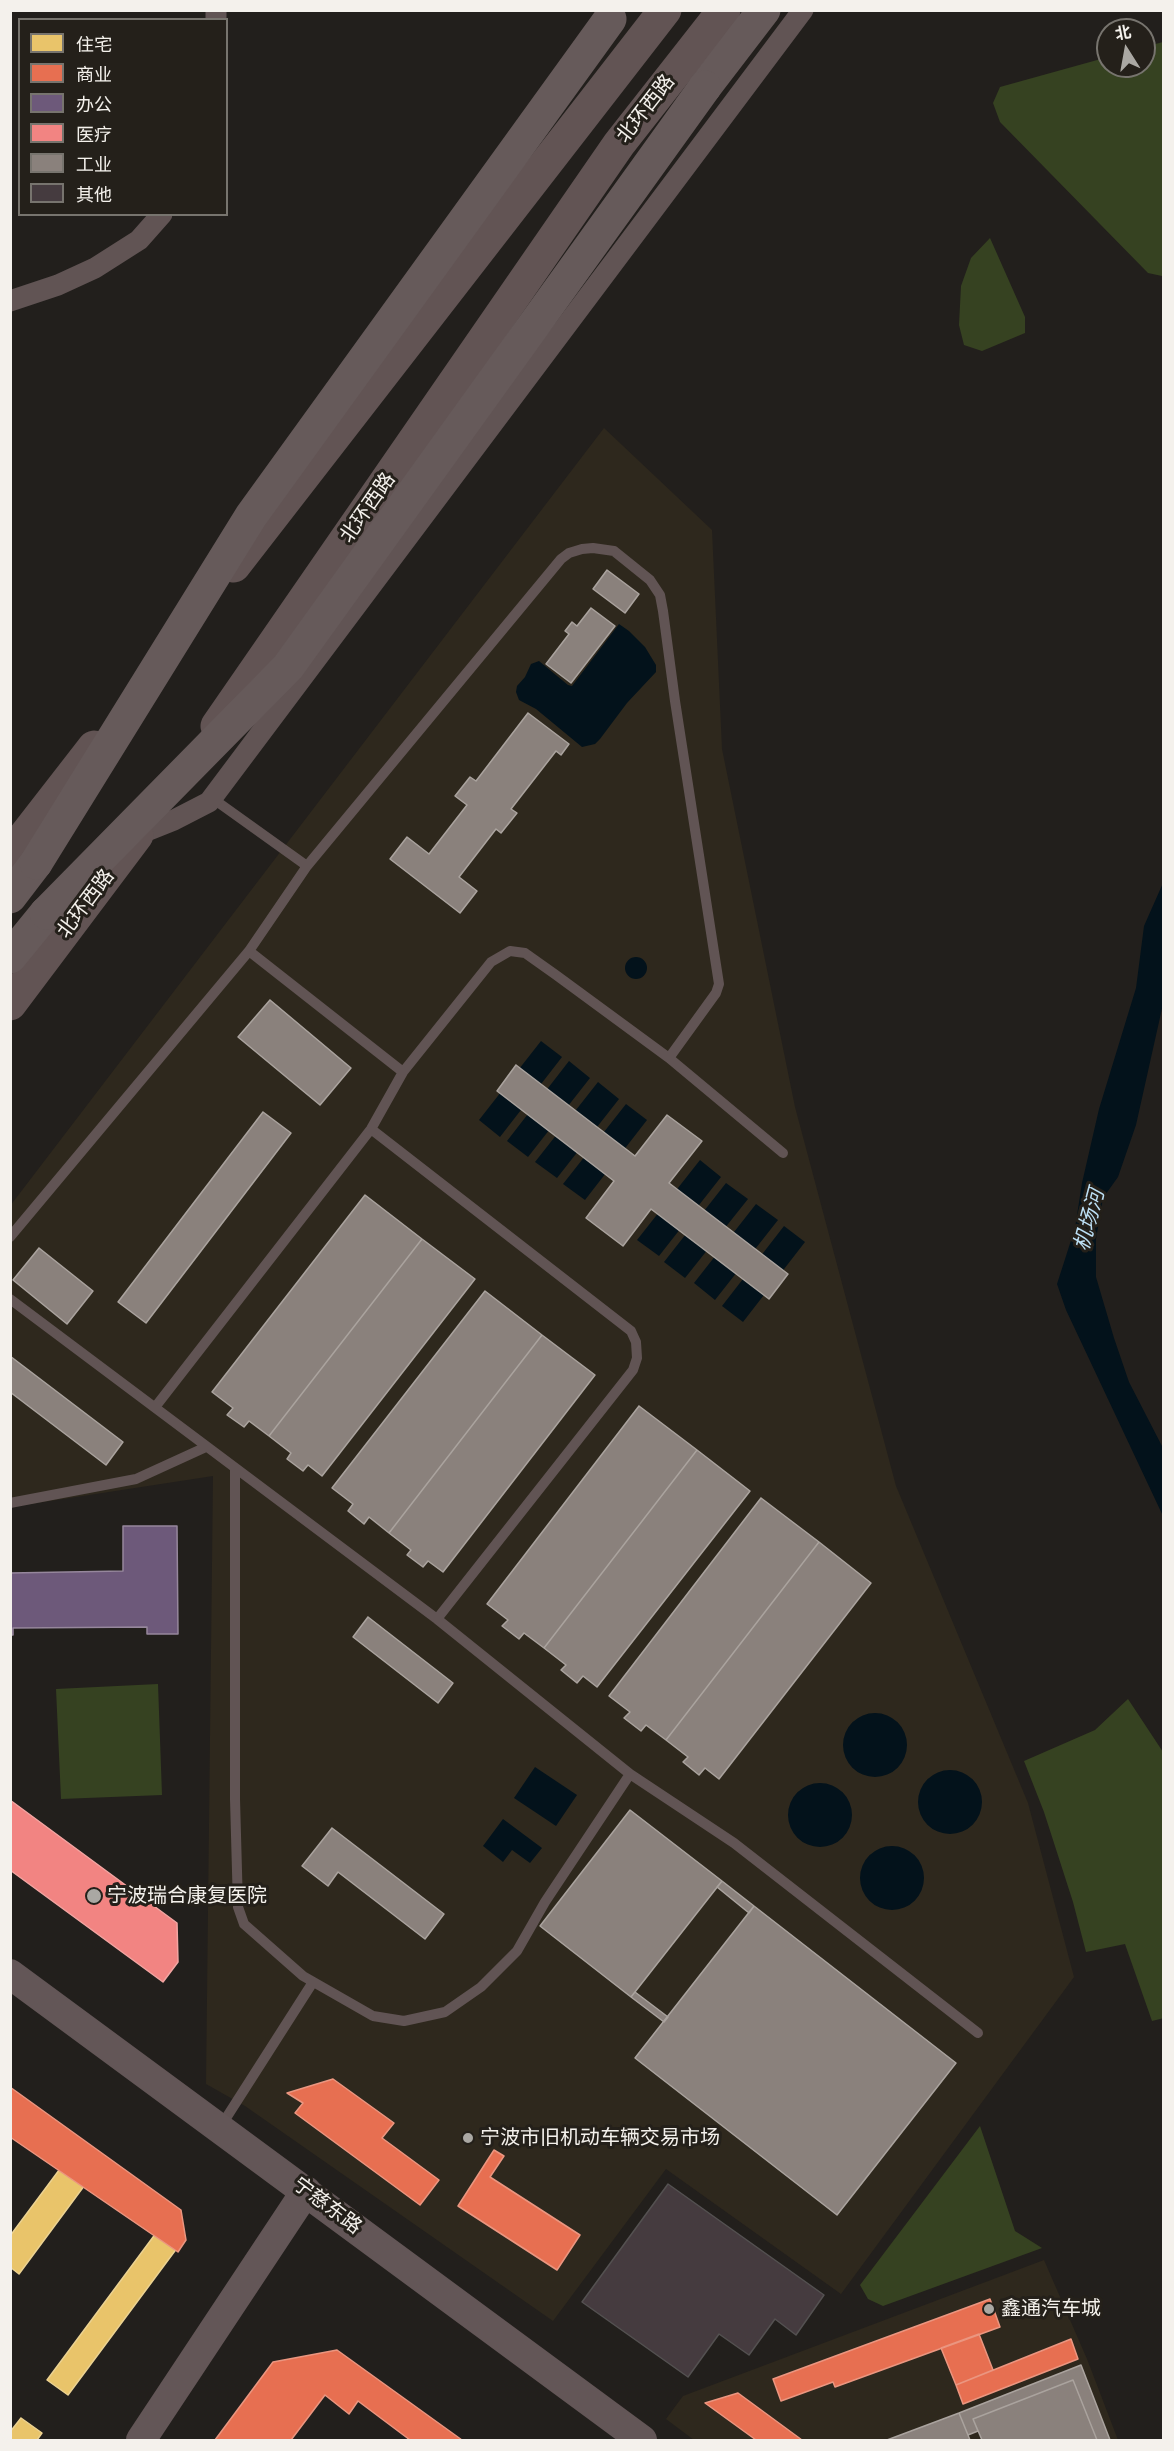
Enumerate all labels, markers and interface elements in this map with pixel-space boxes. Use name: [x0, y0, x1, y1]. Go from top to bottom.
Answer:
legend: [18, 18, 228, 216]
north arrow: [1096, 18, 1156, 78]
text: 北: [1113, 21, 1133, 44]
text: 住宅: [76, 33, 112, 56]
text: 商业: [76, 63, 112, 86]
street label: 北环西路: [612, 70, 680, 148]
text: 办公: [76, 93, 112, 116]
text: 医疗: [76, 123, 112, 146]
text: 工业: [76, 153, 112, 176]
text: 其他: [76, 183, 112, 206]
street label: 北环西路: [335, 468, 401, 548]
street label: 北环西路: [52, 865, 120, 943]
water label: 机场河: [1070, 1186, 1110, 1254]
place label: 宁波瑞合康复医院: [107, 1884, 267, 1908]
marker: 宁波瑞合康复医院: [85, 1887, 103, 1905]
place label: 宁波市旧机动车辆交易市场: [480, 2126, 720, 2150]
marker: 宁波市旧机动车辆交易市场: [461, 2131, 475, 2145]
street label: 宁慈东路: [288, 2172, 366, 2240]
place label: 鑫通汽车城: [1001, 2297, 1101, 2321]
marker: 鑫通汽车城: [982, 2302, 996, 2316]

